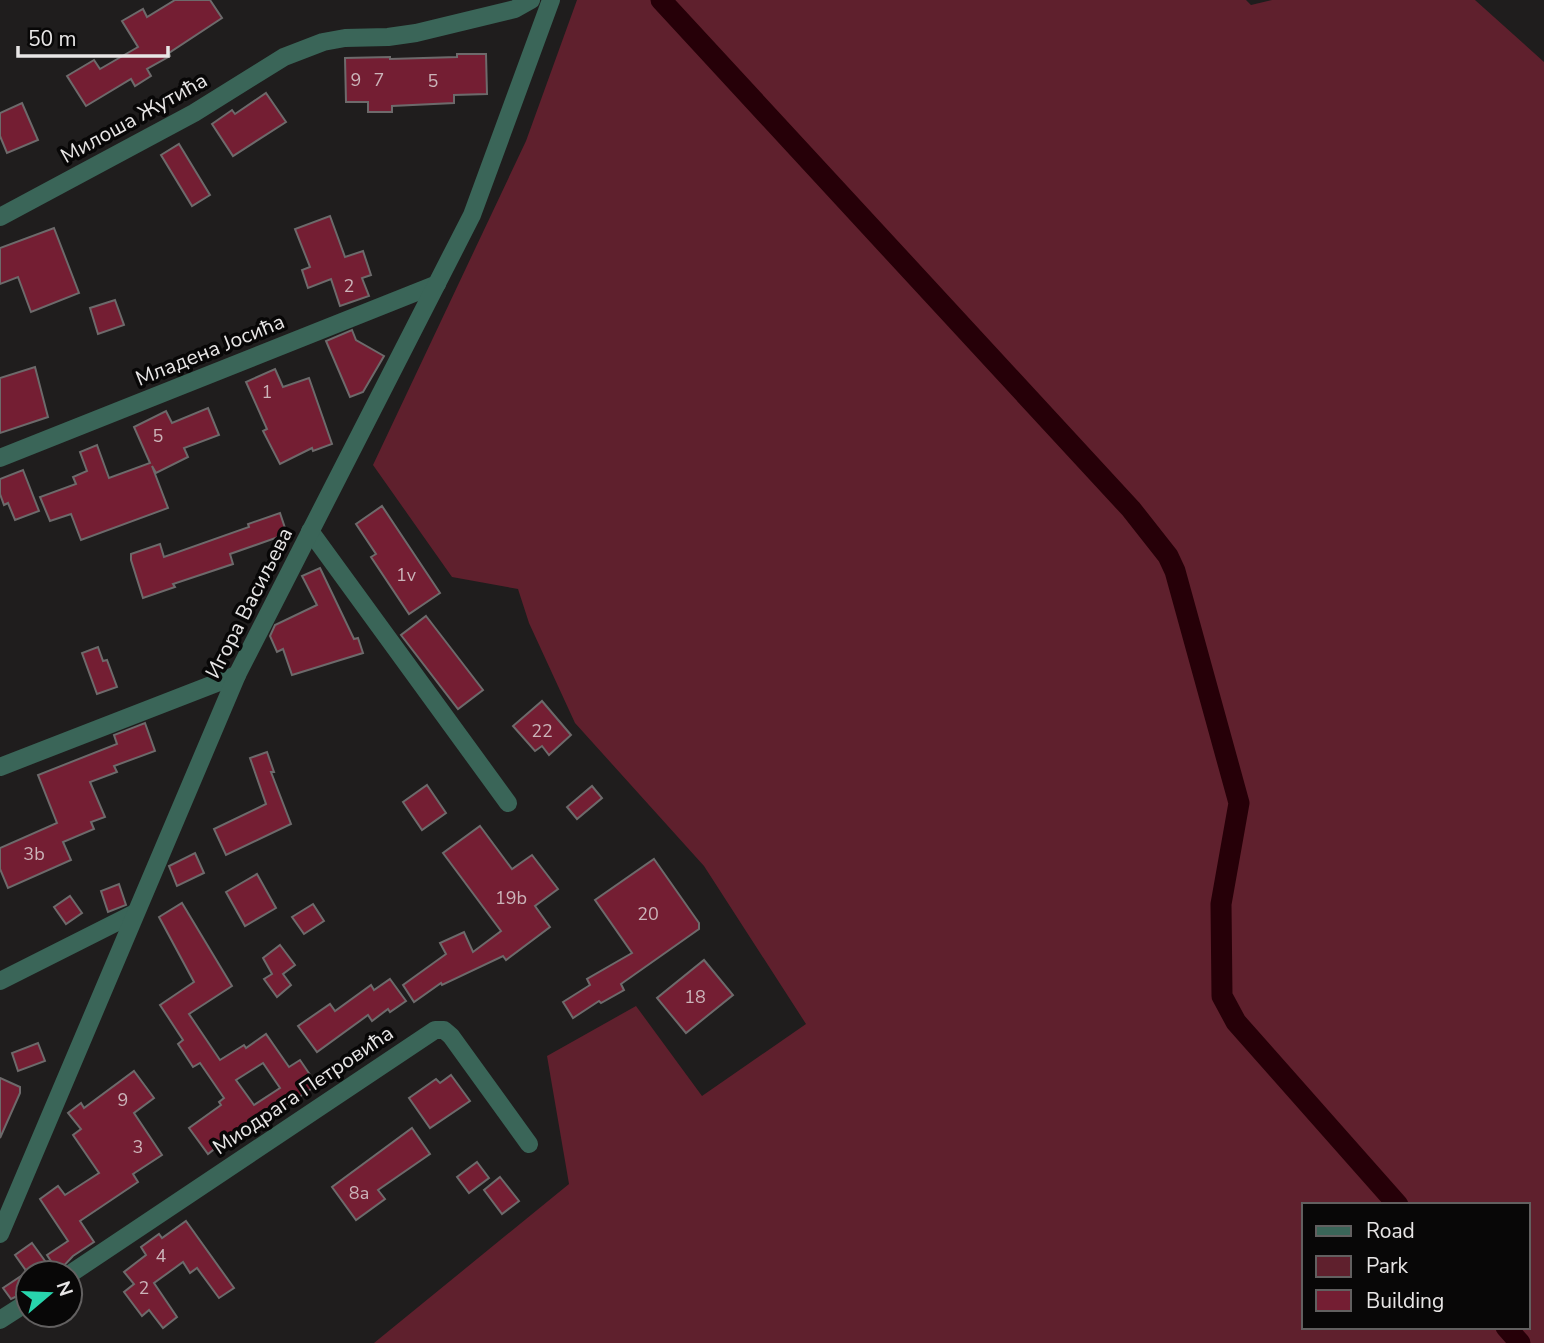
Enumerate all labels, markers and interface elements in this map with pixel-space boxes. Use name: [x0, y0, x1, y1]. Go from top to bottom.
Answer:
scale bar: [18, 14, 168, 58]
text: 50 m: [28, 25, 77, 53]
street label: Милоша Жутића: [56, 66, 212, 170]
house number: 9: [351, 68, 361, 92]
house number: 7: [374, 68, 384, 92]
house number: 5: [428, 69, 438, 93]
house number: 2: [344, 274, 354, 298]
street label: Младена Јосића: [131, 307, 289, 393]
house number: 1: [262, 380, 272, 404]
house number: 5: [153, 424, 163, 448]
street label: Игора Васиљева: [199, 523, 299, 683]
house number: 1v: [396, 563, 417, 587]
house number: 22: [531, 719, 553, 743]
house number: 3b: [23, 842, 45, 866]
house number: 19b: [495, 886, 527, 910]
house number: 20: [637, 902, 659, 926]
house number: 18: [684, 985, 706, 1009]
street label: Миодрага Петровића: [207, 1019, 399, 1161]
house number: 9: [118, 1088, 128, 1112]
house number: 3: [133, 1135, 143, 1159]
house number: 8a: [349, 1181, 369, 1205]
legend: [1302, 1203, 1530, 1329]
text: Road: [1366, 1217, 1415, 1245]
house number: 4: [156, 1244, 167, 1268]
text: Park: [1366, 1252, 1408, 1280]
north arrow: [14, 1259, 84, 1329]
house number: 2: [139, 1276, 149, 1300]
text: N: [50, 1278, 79, 1300]
text: Building: [1366, 1287, 1444, 1315]

